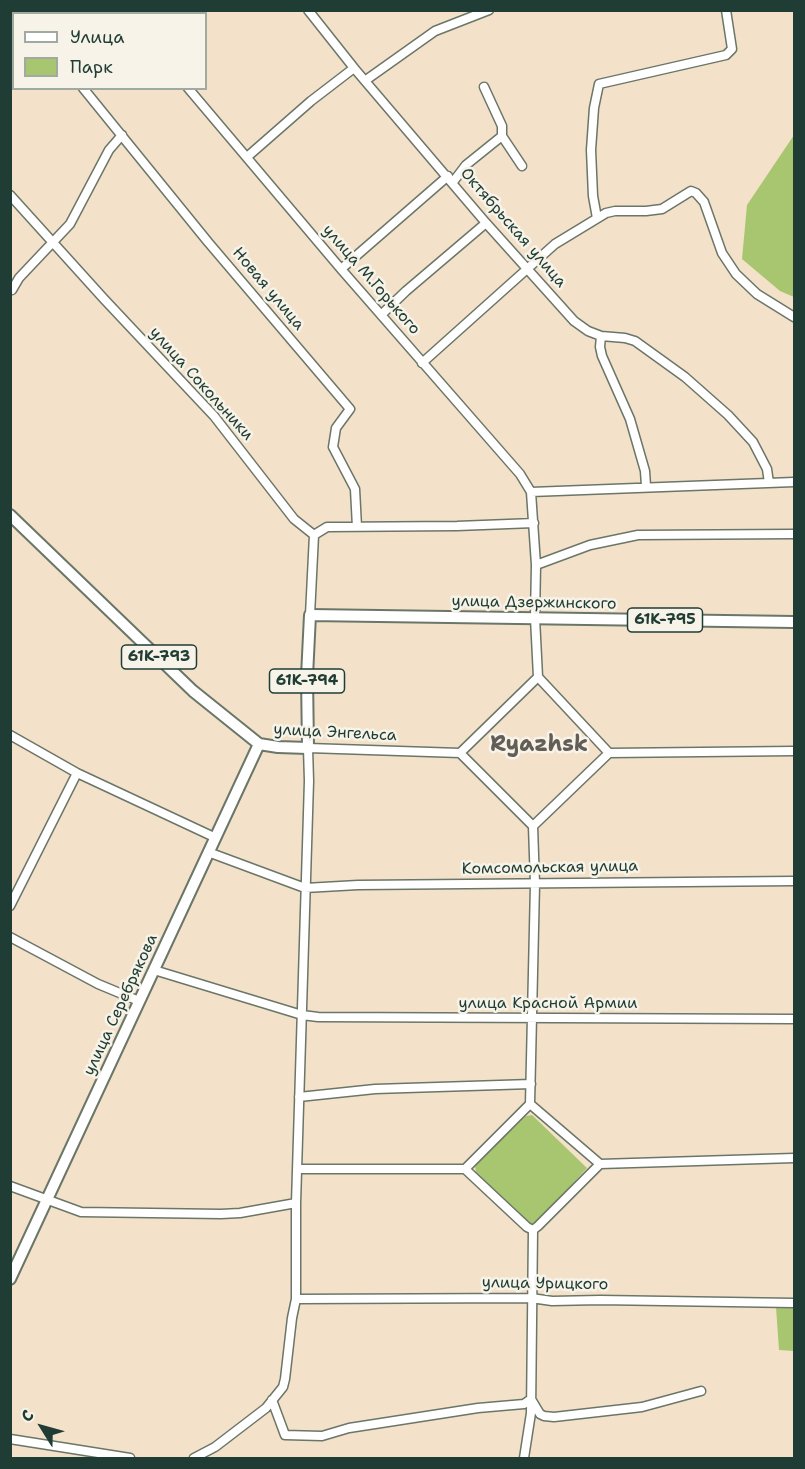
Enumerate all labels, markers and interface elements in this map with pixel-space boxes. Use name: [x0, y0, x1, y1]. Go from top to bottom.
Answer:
legend: [12, 12, 207, 90]
text: Улица: [70, 25, 124, 49]
text: Парк: [70, 55, 113, 79]
street label: Октябрьская улица: [456, 164, 570, 292]
street label: улица М.Горького: [318, 221, 424, 339]
street label: Новая улица: [228, 244, 308, 334]
street label: улица Сокольники: [145, 323, 257, 445]
street label: улица Дзержинского: [451, 592, 617, 614]
road number: 61К-795: [628, 608, 702, 632]
road number: 61К-793: [122, 645, 196, 669]
road number: 61К-794: [270, 669, 344, 693]
street label: улица Энгельса: [273, 720, 397, 746]
district label: Ryazhsk: [490, 732, 588, 758]
street label: Комсомольская улица: [462, 857, 638, 879]
street label: улица Серебрякова: [80, 931, 162, 1079]
street label: улица Красной Армии: [459, 994, 637, 1014]
street label: улица Урицкого: [482, 1273, 608, 1295]
north arrow: [12, 1397, 72, 1457]
text: С: [16, 1406, 39, 1426]

